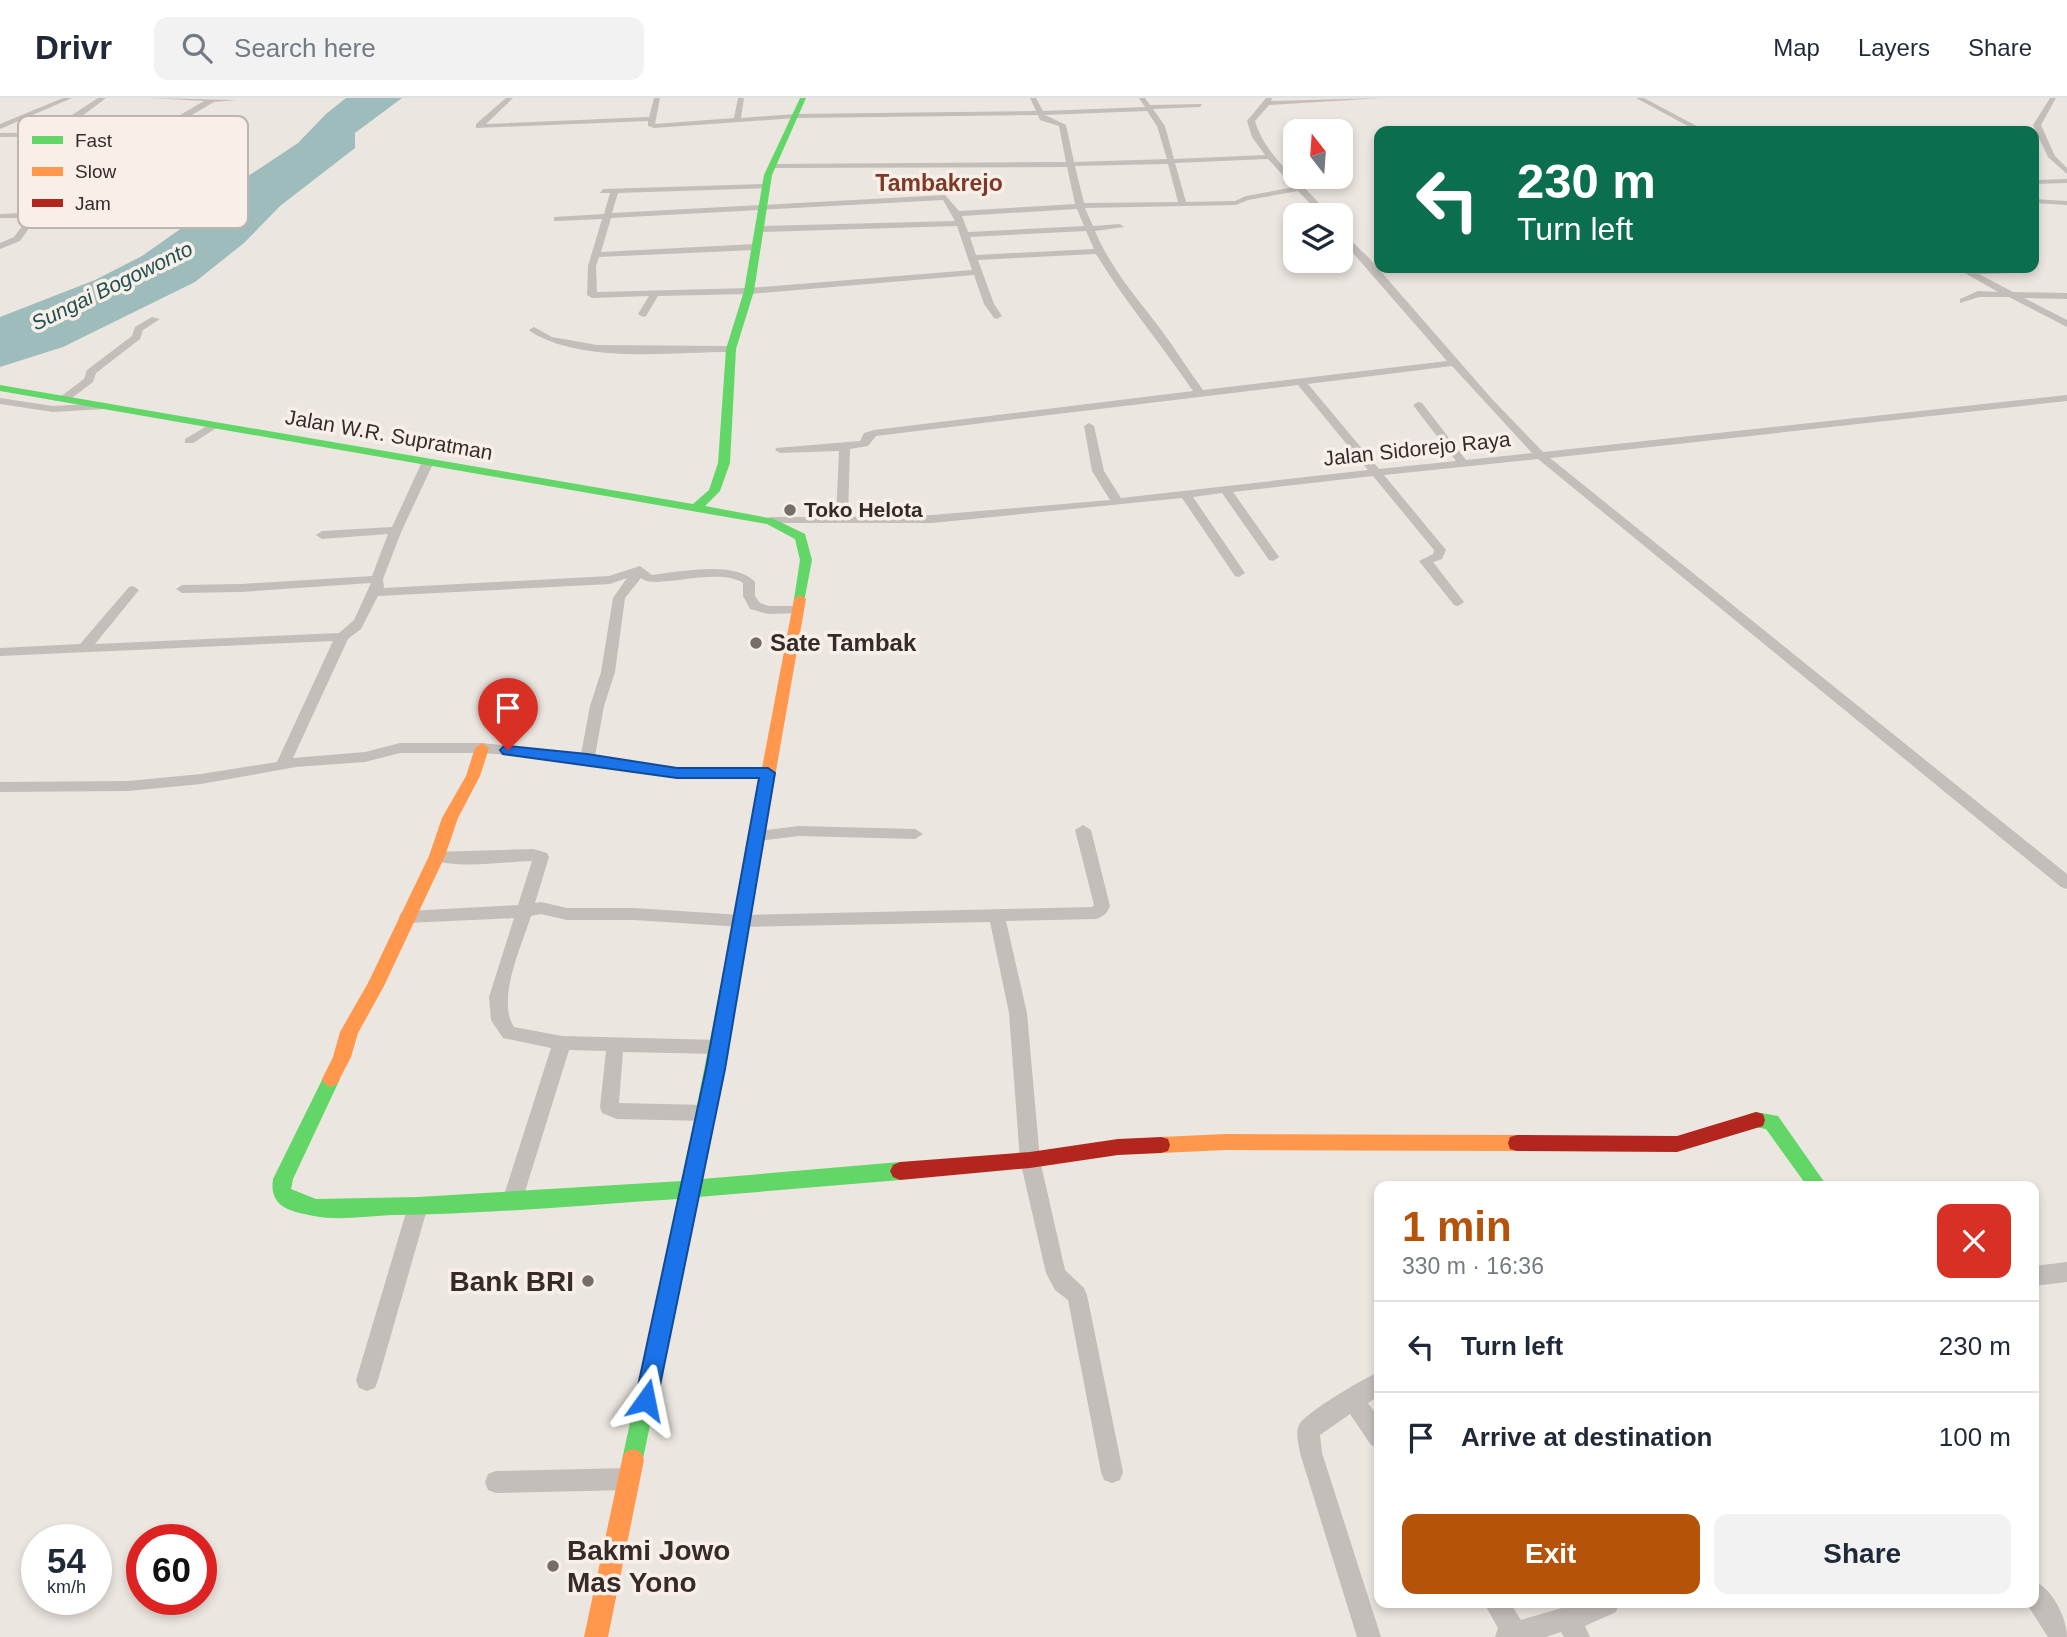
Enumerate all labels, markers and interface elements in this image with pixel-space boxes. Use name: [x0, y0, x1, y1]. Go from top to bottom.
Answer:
search box: [154, 17, 644, 80]
text: Drivr: [35, 29, 112, 66]
icon: search: [178, 29, 216, 67]
text: Search here: [234, 33, 376, 63]
text: Map: [1773, 34, 1820, 61]
text: Layers: [1858, 34, 1930, 61]
text: Share: [1968, 34, 2032, 61]
legend: [18, 116, 248, 228]
north arrow: [1283, 119, 1353, 189]
map controls: [1283, 119, 1353, 273]
text: Fast: [75, 130, 113, 151]
icon: left: [1402, 154, 1493, 245]
text: 230 m: [1517, 154, 1656, 208]
text: Slow: [75, 161, 116, 182]
district label: Tambakrejo: [875, 170, 1003, 196]
text: Jam: [75, 193, 111, 214]
button: layers: [1283, 203, 1353, 273]
text: Turn left: [1517, 211, 1633, 247]
water label: Sungai Bogowonto: [28, 236, 196, 335]
street label: Jalan W.R. Supratman: [284, 405, 495, 464]
street label: Jalan Sidorejo Raya: [1322, 427, 1512, 470]
place label: Toko Helota: [804, 498, 923, 521]
marker: Toko Helota: [782, 502, 798, 518]
place label: Sate Tambak: [770, 629, 917, 656]
marker: Sate Tambak: [748, 635, 764, 651]
pin: [478, 678, 538, 750]
icon: arrive: [489, 689, 527, 727]
text: 1 min: [1402, 1203, 1512, 1250]
button: close: [1937, 1204, 2011, 1278]
text: 330 m · 16:36: [1402, 1253, 1544, 1279]
place label: Bank BRI: [450, 1266, 574, 1297]
marker: Bank BRI: [580, 1273, 596, 1289]
icon: left: [1402, 1328, 1440, 1366]
text: Turn left: [1461, 1331, 1563, 1361]
text: 230 m: [1939, 1331, 2011, 1361]
position arrow: [609, 1363, 683, 1437]
icon: arrive: [1402, 1419, 1440, 1457]
text: Arrive at destination: [1461, 1422, 1712, 1452]
text: 100 m: [1939, 1422, 2011, 1452]
button: Exit: [1402, 1514, 1700, 1594]
button: Share: [1714, 1514, 2011, 1594]
speed limit sign: 60: [126, 1524, 217, 1615]
place label: Bakmi Jowo Mas Yono: [567, 1535, 730, 1598]
text: 54: [47, 1541, 86, 1580]
marker: Bakmi Jowo Mas Yono: [545, 1558, 561, 1574]
text: km/h: [47, 1577, 86, 1597]

